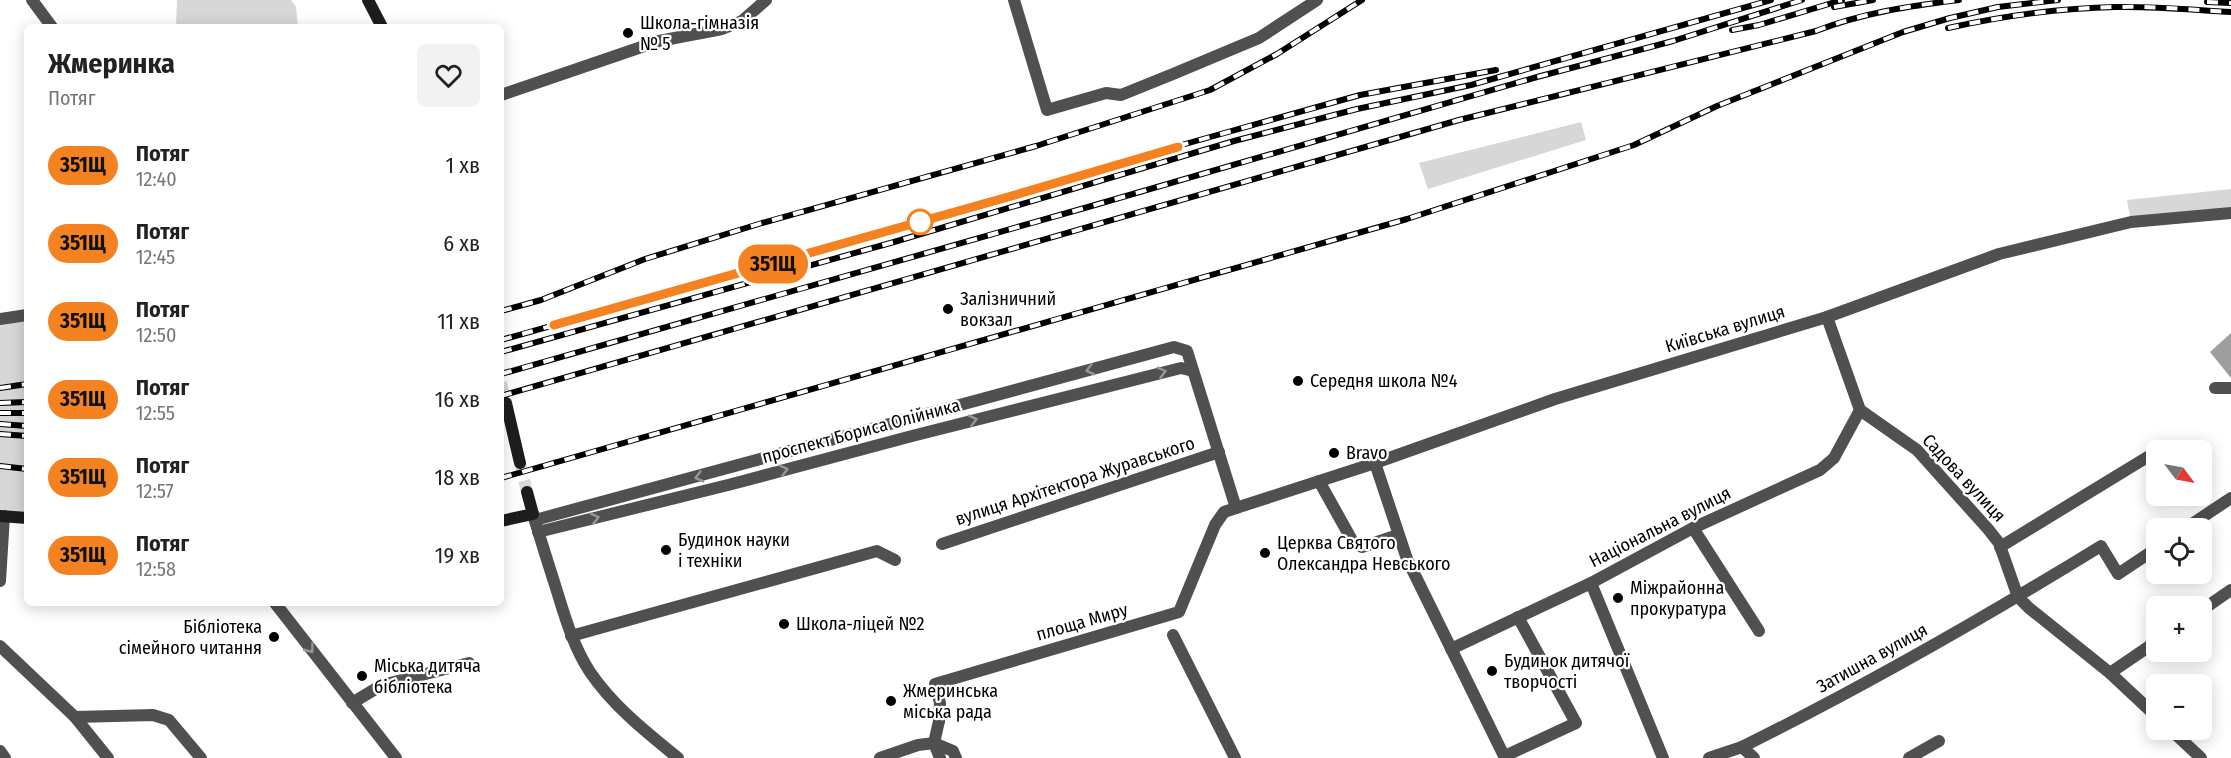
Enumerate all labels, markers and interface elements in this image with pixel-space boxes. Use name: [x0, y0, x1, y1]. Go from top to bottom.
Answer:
place label: Школа-гімназія № 5: [640, 12, 759, 55]
marker: Школа-гімназія № 5: [621, 26, 635, 40]
button: heart: [417, 44, 480, 107]
text: Жмеринка: [48, 47, 175, 80]
text: Потяг: [48, 86, 96, 110]
text: Потяг: [136, 140, 189, 167]
text: 351Щ: [60, 152, 106, 178]
text: 1 хв: [446, 152, 480, 179]
text: 12:40: [136, 167, 177, 191]
unlabelled marker: [907, 209, 933, 235]
text: Потяг: [136, 218, 189, 245]
text: 351Щ: [60, 230, 106, 256]
text: 6 хв: [443, 230, 480, 257]
line badge: 351Щ: [731, 244, 815, 284]
text: 12:45: [136, 245, 175, 269]
text: 351Щ: [750, 251, 796, 277]
place label: Залізничний вокзал: [960, 288, 1056, 331]
text: Потяг: [136, 296, 189, 323]
street label: Київська вулиця: [1662, 300, 1788, 358]
marker: Залізничний вокзал: [941, 302, 955, 316]
text: 351Щ: [60, 308, 106, 334]
text: 11 хв: [437, 308, 480, 335]
text: 12:50: [136, 323, 176, 347]
one-way arrow: [1085, 363, 1095, 376]
one-way arrow: [1157, 367, 1167, 380]
place label: Середня школа №4: [1310, 370, 1458, 392]
text: Потяг: [136, 374, 189, 401]
marker: Середня школа №4: [1291, 374, 1305, 388]
text: 351Щ: [60, 386, 106, 412]
text: 16 хв: [435, 386, 480, 413]
street label: проспект Бориса Олійника: [759, 394, 963, 468]
text: 12:55: [136, 401, 175, 425]
one-way arrow: [967, 415, 977, 428]
street label: Садова вулиця: [1918, 429, 2010, 527]
street label: вулиця Архітектора Журавського: [952, 432, 1198, 530]
north arrow: [2146, 440, 2212, 506]
map controls: [2146, 440, 2212, 740]
place label: Bravo: [1346, 442, 1388, 464]
marker: Bravo: [1327, 446, 1341, 460]
text: Потяг: [136, 452, 189, 479]
text: 351Щ: [60, 464, 106, 490]
text: 18 хв: [435, 464, 480, 491]
one-way arrow: [778, 465, 789, 477]
one-way arrow: [694, 469, 704, 482]
text: 12:57: [136, 479, 174, 503]
street label: Національна вулиця: [1586, 482, 1734, 572]
one-way arrow: [590, 512, 600, 525]
button: locate: [2146, 518, 2212, 584]
place label: Будинок науки і техніки: [678, 529, 790, 572]
text: Потяг: [136, 530, 189, 557]
place label: Церква Святого Олександра Невського: [1277, 532, 1451, 575]
text: 351Щ: [60, 542, 106, 568]
text: 19 хв: [435, 542, 480, 569]
marker: Будинок науки і техніки: [659, 543, 673, 557]
marker: Церква Святого Олександра Невського: [1258, 546, 1272, 560]
text: 12:58: [136, 557, 176, 581]
place label: Міжрайонна прокуратура: [1630, 577, 1727, 620]
marker: Міжрайонна прокуратура: [1611, 591, 1625, 605]
button: +: [2146, 596, 2212, 662]
street label: площа Миру: [1034, 598, 1130, 646]
place label: Школа-ліцей №2: [796, 613, 925, 635]
place label: Бібліотека сімейного читання: [119, 616, 262, 659]
marker: Школа-ліцей №2: [777, 617, 791, 631]
street label: Затишна вулиця: [1813, 618, 1931, 698]
marker: Бібліотека сімейного читання: [267, 630, 281, 644]
one-way arrow: [303, 643, 314, 654]
place label: Будинок дитячої творчості: [1504, 650, 1630, 693]
place label: Міська дитяча бібліотека: [374, 655, 481, 698]
marker: Будинок дитячої творчості: [1485, 664, 1499, 678]
marker: Міська дитяча бібліотека: [355, 669, 369, 683]
button: −: [2146, 674, 2212, 740]
place label: Жмеринська міська рада: [903, 680, 998, 723]
marker: Жмеринська міська рада: [884, 694, 898, 708]

